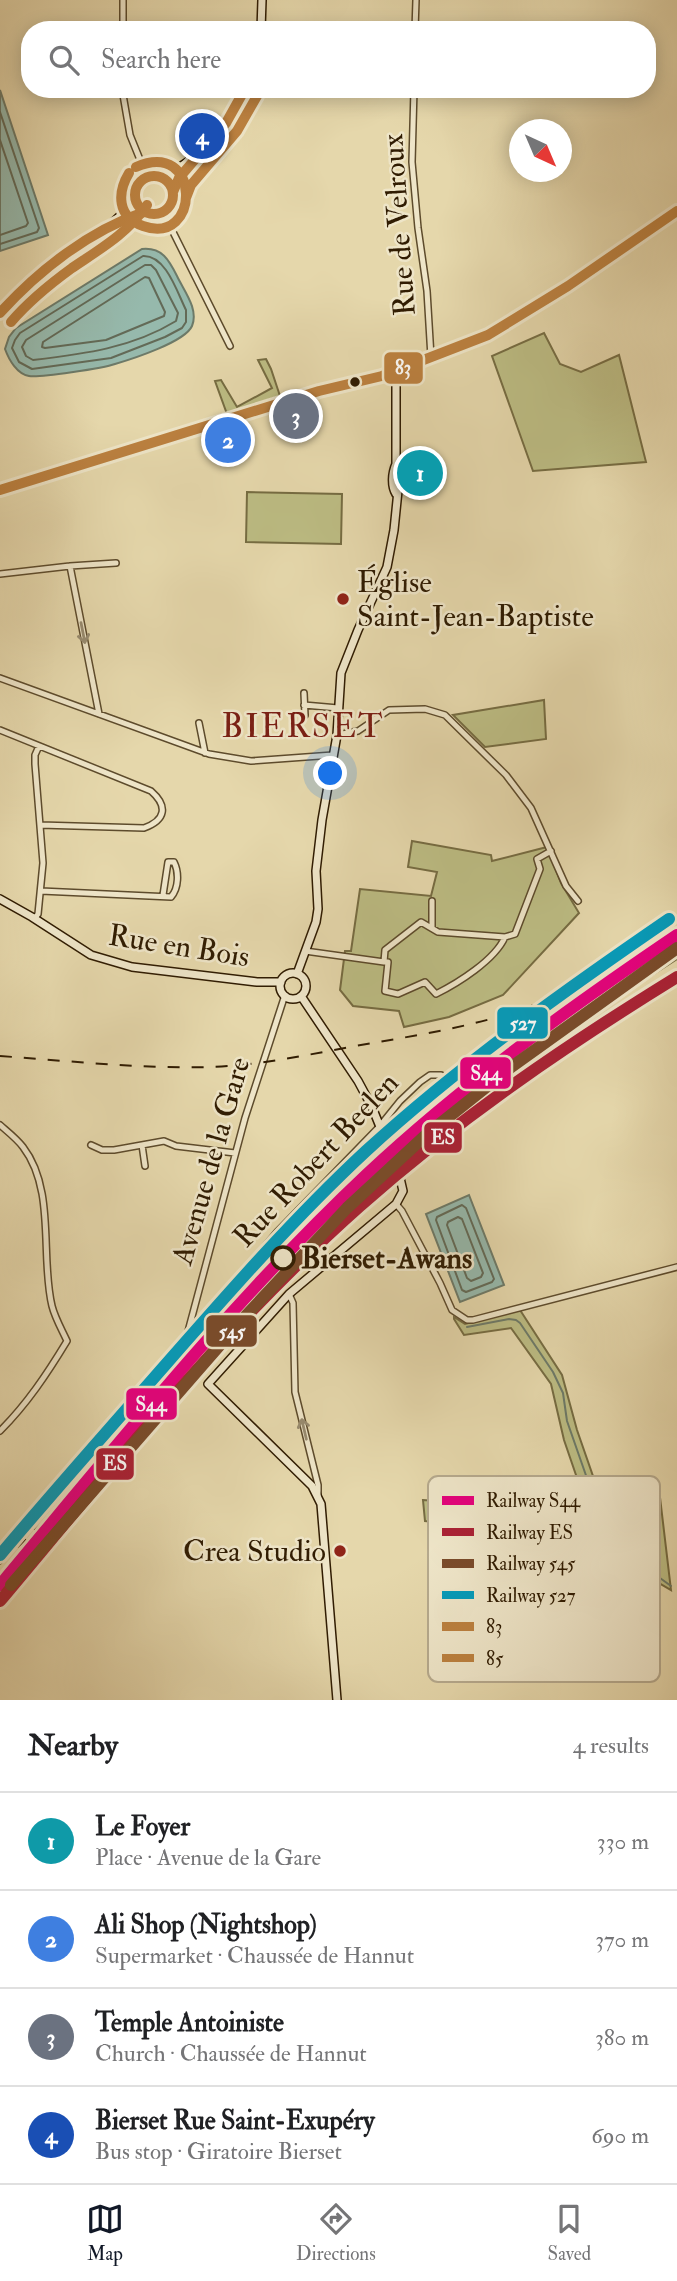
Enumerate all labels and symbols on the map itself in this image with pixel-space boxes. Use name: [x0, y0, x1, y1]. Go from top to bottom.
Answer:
pin: 4: [179, 110, 225, 162]
north arrow: [509, 119, 572, 182]
street label: Rue de Velroux: [374, 133, 424, 317]
line badge: 83: [383, 351, 424, 385]
text: 83: [395, 356, 411, 380]
unlabelled marker: [348, 375, 362, 389]
pin: 3: [273, 390, 319, 442]
pin: 2: [205, 414, 251, 466]
pin: 1: [397, 447, 443, 499]
place label: Église Saint-Jean-Baptiste: [357, 563, 594, 635]
marker: Église Saint-Jean-Baptiste: [335, 591, 351, 607]
one-way arrow: [77, 621, 91, 644]
district label: BIERSET: [222, 706, 384, 747]
your location: [313, 756, 347, 790]
street label: Rue en Bois: [106, 917, 252, 975]
line badge: 527: [496, 1006, 549, 1040]
text: 527: [510, 1012, 537, 1036]
street label: Avenue de la Gare: [163, 1053, 258, 1270]
line badge: S44: [459, 1056, 512, 1090]
text: S44: [470, 1062, 503, 1086]
street label: Rue Robert Beelen: [225, 1065, 407, 1255]
line badge: ES: [423, 1121, 463, 1154]
text: ES: [431, 1126, 455, 1150]
place label: Bierset-Awans: [301, 1240, 472, 1277]
marker: Bierset-Awans: [271, 1246, 295, 1270]
line badge: 545: [205, 1314, 258, 1348]
text: 545: [219, 1320, 246, 1344]
line badge: S44: [125, 1387, 178, 1421]
text: S44: [135, 1393, 168, 1417]
one-way arrow: [297, 1418, 310, 1441]
line badge: ES: [95, 1447, 135, 1481]
text: ES: [103, 1452, 127, 1476]
legend: [428, 1476, 660, 1682]
text: Railway S44: [486, 1489, 581, 1513]
text: Railway ES: [486, 1521, 573, 1545]
place label: Crea Studio: [183, 1533, 326, 1570]
marker: Crea Studio: [332, 1543, 348, 1559]
text: Railway 545: [486, 1552, 576, 1576]
text: Railway 527: [486, 1584, 576, 1608]
text: 83: [486, 1615, 502, 1639]
text: 85: [486, 1647, 504, 1671]

